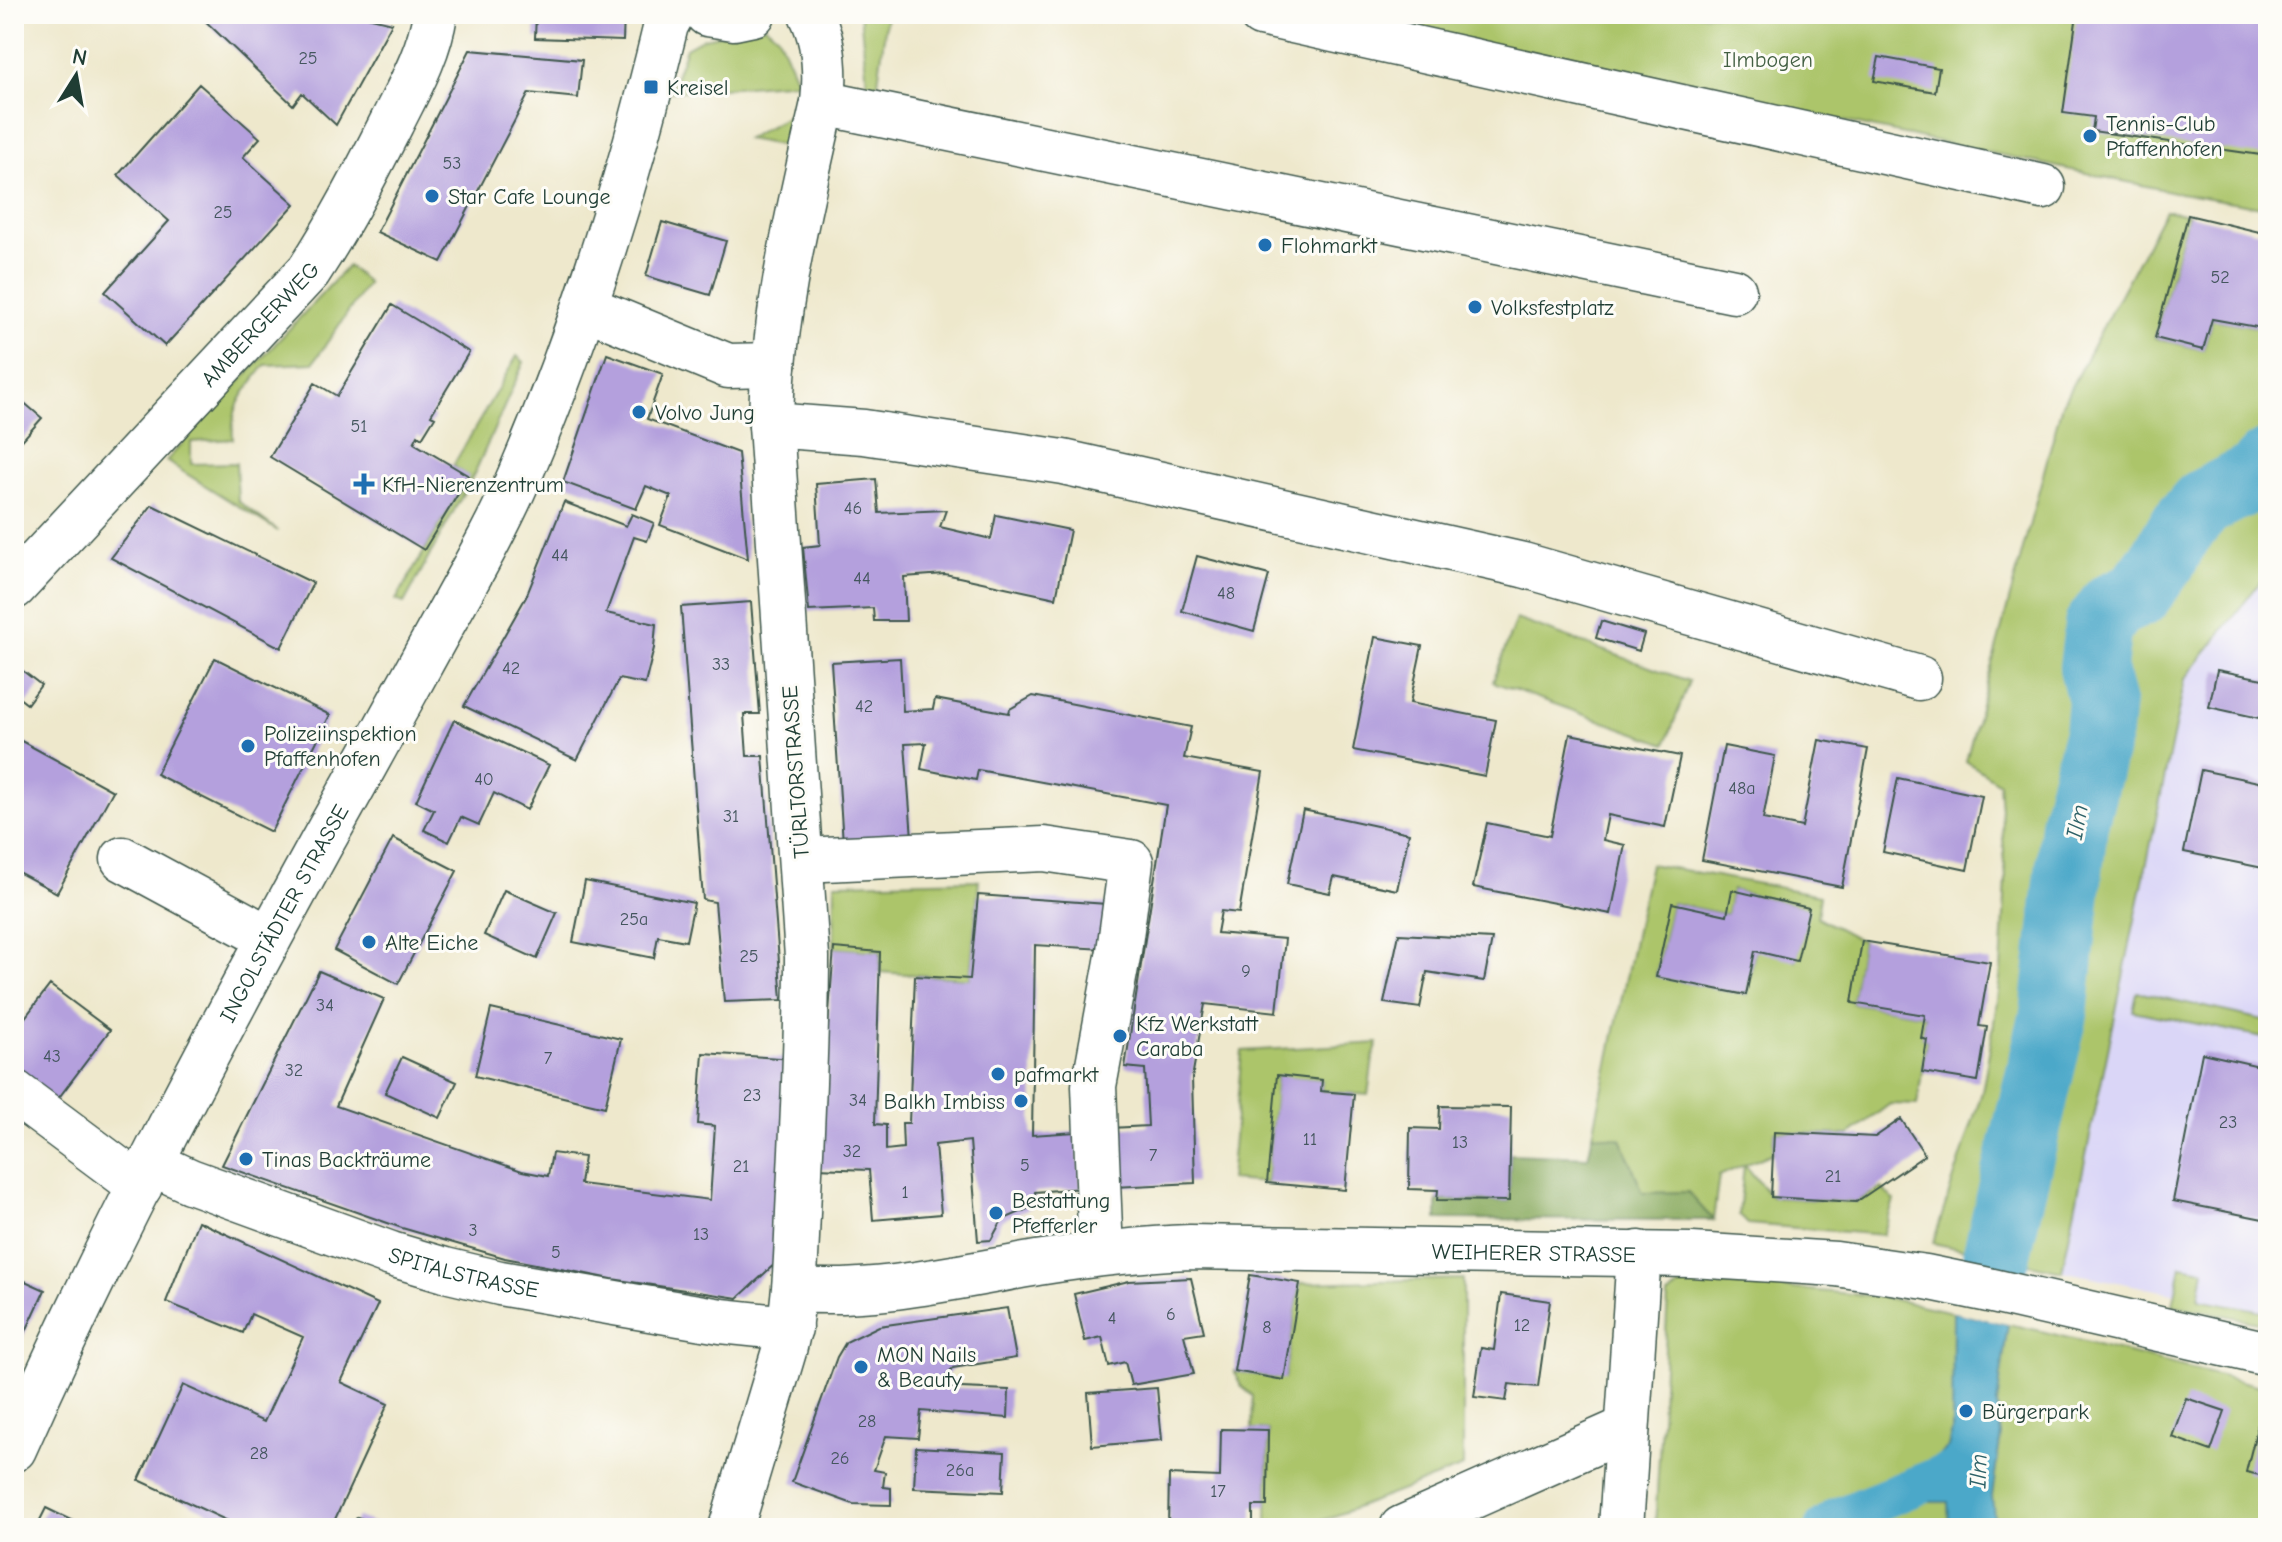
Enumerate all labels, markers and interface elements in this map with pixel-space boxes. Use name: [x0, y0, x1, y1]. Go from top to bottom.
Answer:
north arrow: [36, 36, 116, 116]
text: N: [70, 43, 89, 71]
park label: Ilmbogen: [1723, 47, 1813, 73]
house number: 25: [298, 48, 318, 69]
place label: Kreisel: [667, 75, 729, 101]
marker: Kreisel: [642, 78, 660, 96]
place label: Tennis-Club Pfaffenhofen: [2106, 111, 2223, 162]
marker: Tennis-Club Pfaffenhofen: [2081, 127, 2099, 145]
house number: 53: [443, 153, 461, 174]
place label: Star Cafe Lounge: [448, 184, 611, 210]
marker: Star Cafe Lounge: [423, 187, 441, 205]
house number: 25: [213, 202, 233, 223]
place label: Flohmarkt: [1281, 233, 1378, 259]
marker: Flohmarkt: [1256, 236, 1274, 254]
street label: AMBERGERWEG: [196, 257, 325, 392]
house number: 52: [2210, 267, 2230, 288]
place label: Volksfestplatz: [1491, 295, 1614, 321]
marker: Volksfestplatz: [1466, 298, 1484, 316]
place label: Volvo Jung: [655, 400, 755, 426]
marker: Volvo Jung: [630, 403, 648, 421]
house number: 51: [351, 416, 367, 437]
place label: KfH-Nierenzentrum: [382, 472, 564, 498]
marker: KfH-Nierenzentrum: [353, 473, 375, 495]
house number: 46: [844, 498, 862, 519]
house number: 44: [551, 545, 569, 566]
house number: 44: [853, 568, 871, 589]
house number: 48: [1217, 583, 1235, 604]
house number: 33: [712, 654, 730, 675]
house number: 42: [502, 658, 520, 679]
street label: TÜRLTORSTRASSE: [777, 685, 815, 859]
house number: 42: [855, 696, 873, 717]
place label: Polizeiinspektion Pfaffenhofen: [264, 721, 417, 772]
marker: Polizeiinspektion Pfaffenhofen: [239, 737, 257, 755]
house number: 40: [474, 769, 494, 790]
house number: 48a: [1728, 778, 1756, 799]
street label: INGOLSTÄDTER STRASSE: [215, 800, 355, 1027]
water label: Ilm: [2060, 802, 2094, 843]
house number: 31: [723, 806, 739, 827]
house number: 25a: [620, 909, 648, 930]
place label: Alte Eiche: [385, 930, 478, 956]
marker: Alte Eiche: [360, 933, 378, 951]
house number: 25: [739, 946, 759, 967]
house number: 9: [1241, 961, 1251, 982]
house number: 34: [316, 995, 334, 1016]
place label: Kfz Werkstatt Caraba: [1136, 1011, 1259, 1062]
marker: Kfz Werkstatt Caraba: [1111, 1027, 1129, 1045]
house number: 43: [43, 1046, 61, 1067]
house number: 7: [544, 1048, 553, 1069]
house number: 32: [285, 1060, 303, 1081]
place label: pafmarkt: [1014, 1062, 1099, 1088]
marker: pafmarkt: [989, 1065, 1007, 1083]
house number: 23: [743, 1085, 761, 1106]
place label: Balkh Imbiss: [884, 1089, 1005, 1115]
house number: 34: [849, 1090, 867, 1111]
marker: Balkh Imbiss: [1012, 1092, 1030, 1110]
house number: 23: [2219, 1112, 2237, 1133]
house number: 11: [1303, 1129, 1317, 1150]
house number: 13: [1452, 1132, 1468, 1153]
house number: 32: [843, 1141, 861, 1162]
house number: 7: [1149, 1145, 1158, 1166]
place label: Tinas Backträume: [262, 1147, 431, 1173]
marker: Tinas Backträume: [237, 1150, 255, 1168]
house number: 5: [1020, 1155, 1030, 1176]
house number: 21: [733, 1156, 749, 1177]
house number: 21: [1825, 1166, 1841, 1187]
house number: 1: [901, 1182, 909, 1203]
place label: Bestattung Pfefferler: [1012, 1188, 1110, 1239]
marker: Bestattung Pfefferler: [987, 1204, 1005, 1222]
house number: 3: [468, 1220, 478, 1241]
house number: 13: [693, 1224, 709, 1245]
street label: WEIHERER STRASSE: [1432, 1239, 1636, 1268]
street label: SPITALSTRASSE: [385, 1242, 541, 1304]
house number: 5: [551, 1242, 561, 1263]
house number: 6: [1166, 1304, 1176, 1325]
house number: 4: [1108, 1308, 1116, 1329]
house number: 12: [1514, 1315, 1530, 1336]
house number: 8: [1262, 1317, 1272, 1338]
place label: MON Nails & Beauty: [877, 1342, 976, 1393]
marker: MON Nails & Beauty: [852, 1358, 870, 1376]
place label: Bürgerpark: [1982, 1399, 2089, 1425]
marker: Bürgerpark: [1957, 1402, 1975, 1420]
house number: 28: [858, 1411, 876, 1432]
house number: 28: [250, 1443, 268, 1464]
house number: 26: [830, 1448, 850, 1469]
water label: Ilm: [1963, 1453, 1993, 1490]
house number: 26a: [946, 1460, 974, 1481]
house number: 17: [1210, 1481, 1226, 1502]

